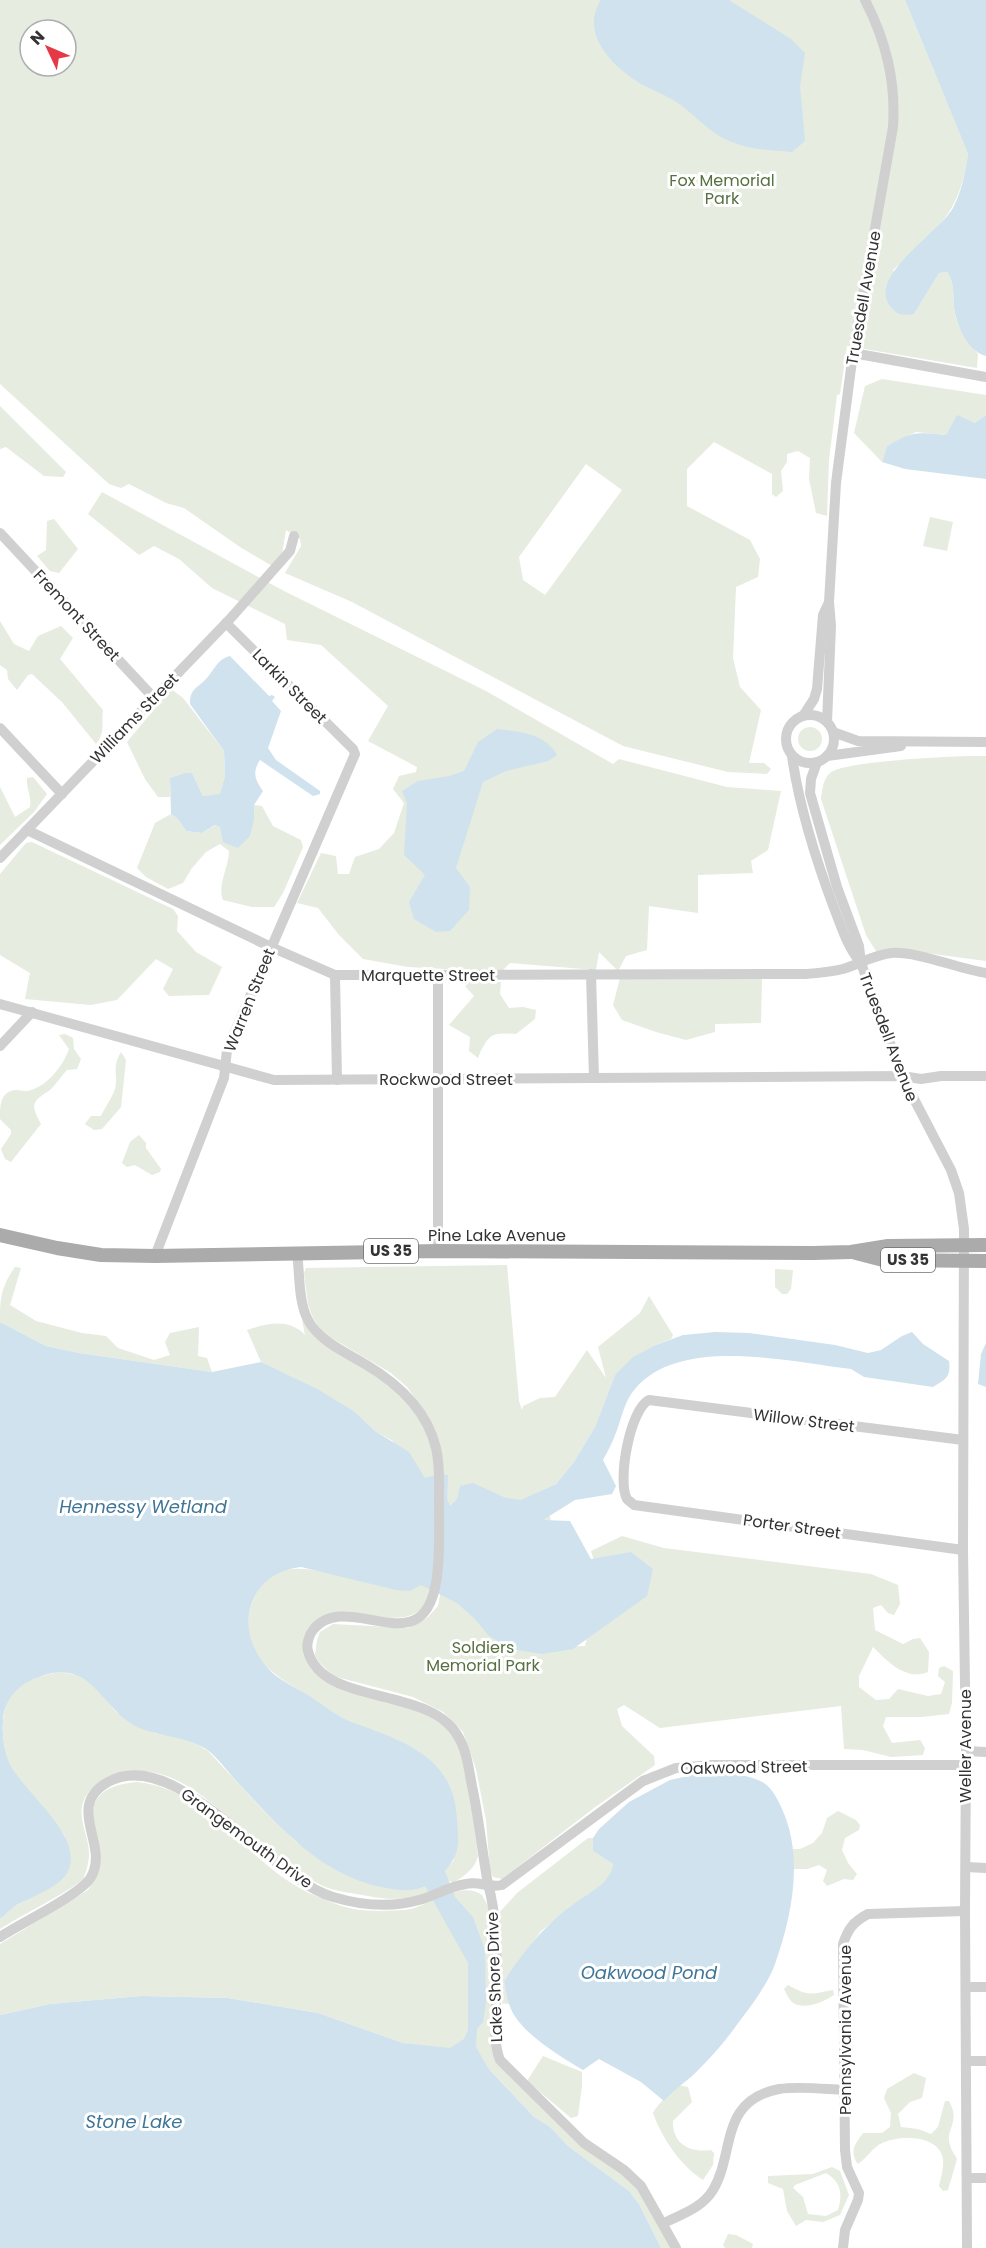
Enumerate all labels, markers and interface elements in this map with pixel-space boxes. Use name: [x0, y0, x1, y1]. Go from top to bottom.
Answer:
north arrow: [18, 18, 78, 78]
text: N: [25, 26, 50, 50]
park label: Fox Memorial Park: [669, 169, 775, 210]
street label: Truesdell Avenue: [840, 229, 887, 367]
street label: Fremont Street: [28, 564, 125, 666]
street label: Larkin Street: [247, 644, 332, 729]
street label: Williams Street: [85, 668, 184, 769]
street label: Warren Street: [218, 945, 281, 1055]
street label: Marquette Street: [361, 964, 495, 987]
street label: Truesdell Avenue: [853, 970, 924, 1105]
street label: Rockwood Street: [379, 1068, 513, 1091]
street label: Pine Lake Avenue: [428, 1224, 566, 1247]
road number: US 35: [364, 1239, 418, 1263]
road number: US 35: [881, 1248, 935, 1272]
street label: Willow Street: [752, 1403, 856, 1438]
water label: Hennessy Wetland: [59, 1494, 228, 1519]
street label: Porter Street: [742, 1508, 842, 1545]
park label: Soldiers Memorial Park: [426, 1636, 541, 1677]
street label: Weller Avenue: [954, 1689, 977, 1803]
street label: Oakwood Street: [680, 1755, 808, 1780]
street label: Grangemouth Drive: [176, 1783, 317, 1894]
street label: Lake Shore Drive: [481, 1911, 508, 2043]
street label: Pennsylvania Avenue: [834, 1945, 857, 2115]
water label: Oakwood Pond: [581, 1960, 718, 1985]
water label: Stone Lake: [86, 2109, 182, 2134]

